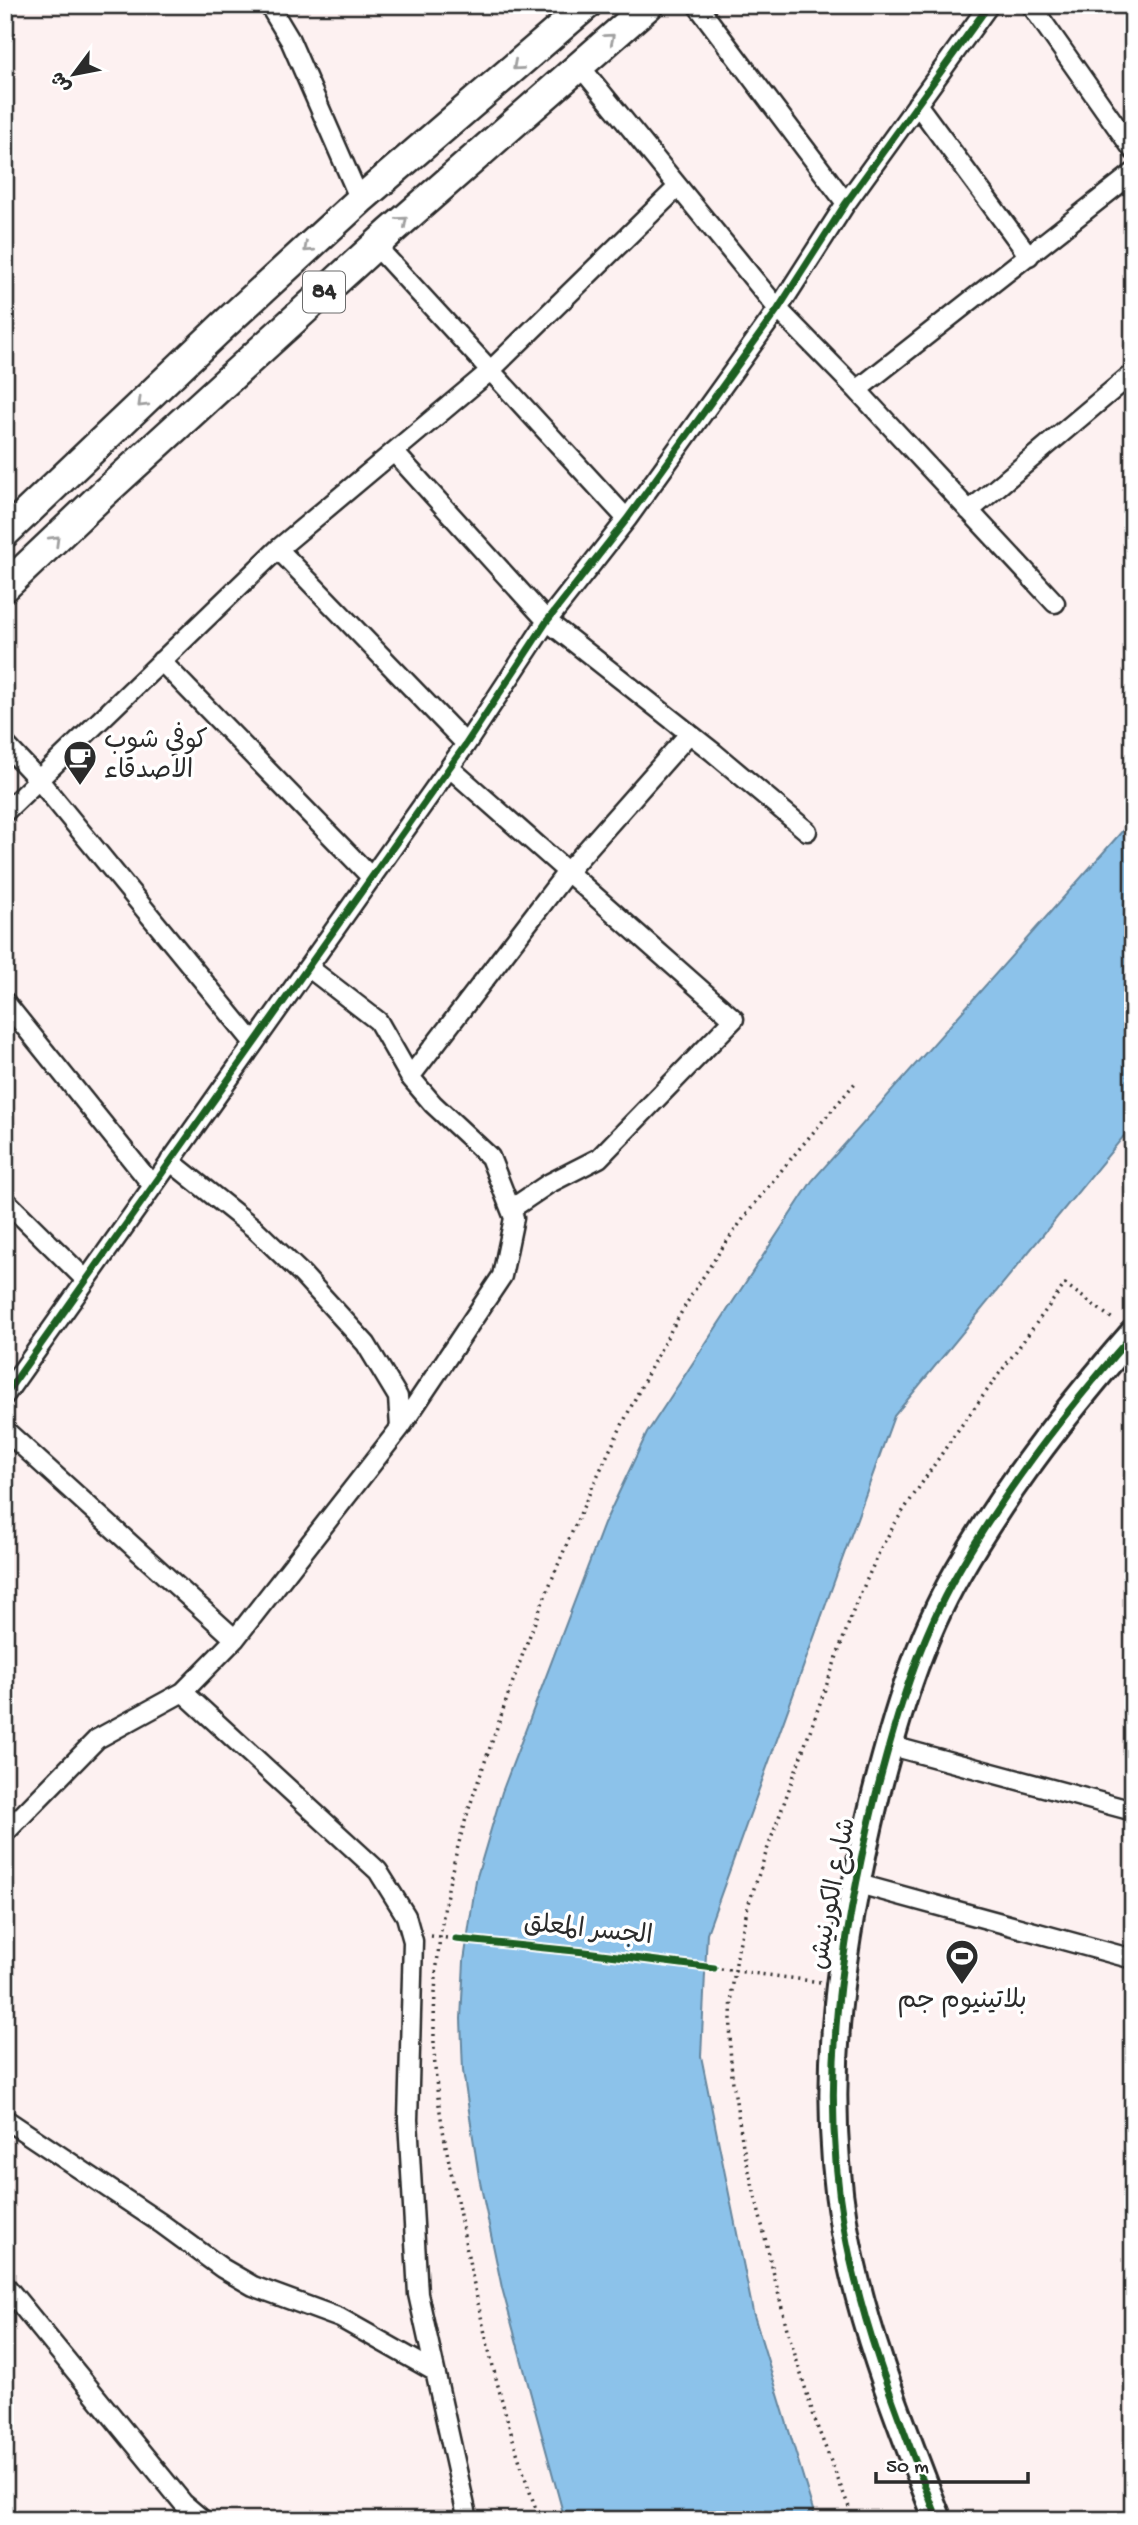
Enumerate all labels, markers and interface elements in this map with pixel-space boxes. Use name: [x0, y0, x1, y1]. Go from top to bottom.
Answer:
one-way arrow: [602, 34, 615, 46]
north arrow: [38, 38, 108, 108]
one-way arrow: [512, 58, 525, 70]
text: ش: [47, 66, 78, 96]
one-way arrow: [395, 216, 408, 229]
one-way arrow: [304, 239, 317, 252]
road number: 84: [303, 272, 345, 312]
one-way arrow: [137, 394, 150, 407]
one-way arrow: [46, 535, 59, 548]
place label: كوفي شوب الاصدقاء: [104, 722, 208, 788]
cafe icon: كوفي شوب الاصدقاء: [61, 738, 99, 787]
street label: شارع الكورنيش: [805, 1816, 865, 1972]
street label: الجسر المعلق: [522, 1910, 654, 1954]
sports icon: بلاتينيوم جم: [943, 1937, 981, 1986]
place label: بلاتينيوم جم: [897, 1987, 1027, 2018]
scale bar: [876, 2441, 1028, 2485]
text: 50 m: [886, 2456, 929, 2481]

